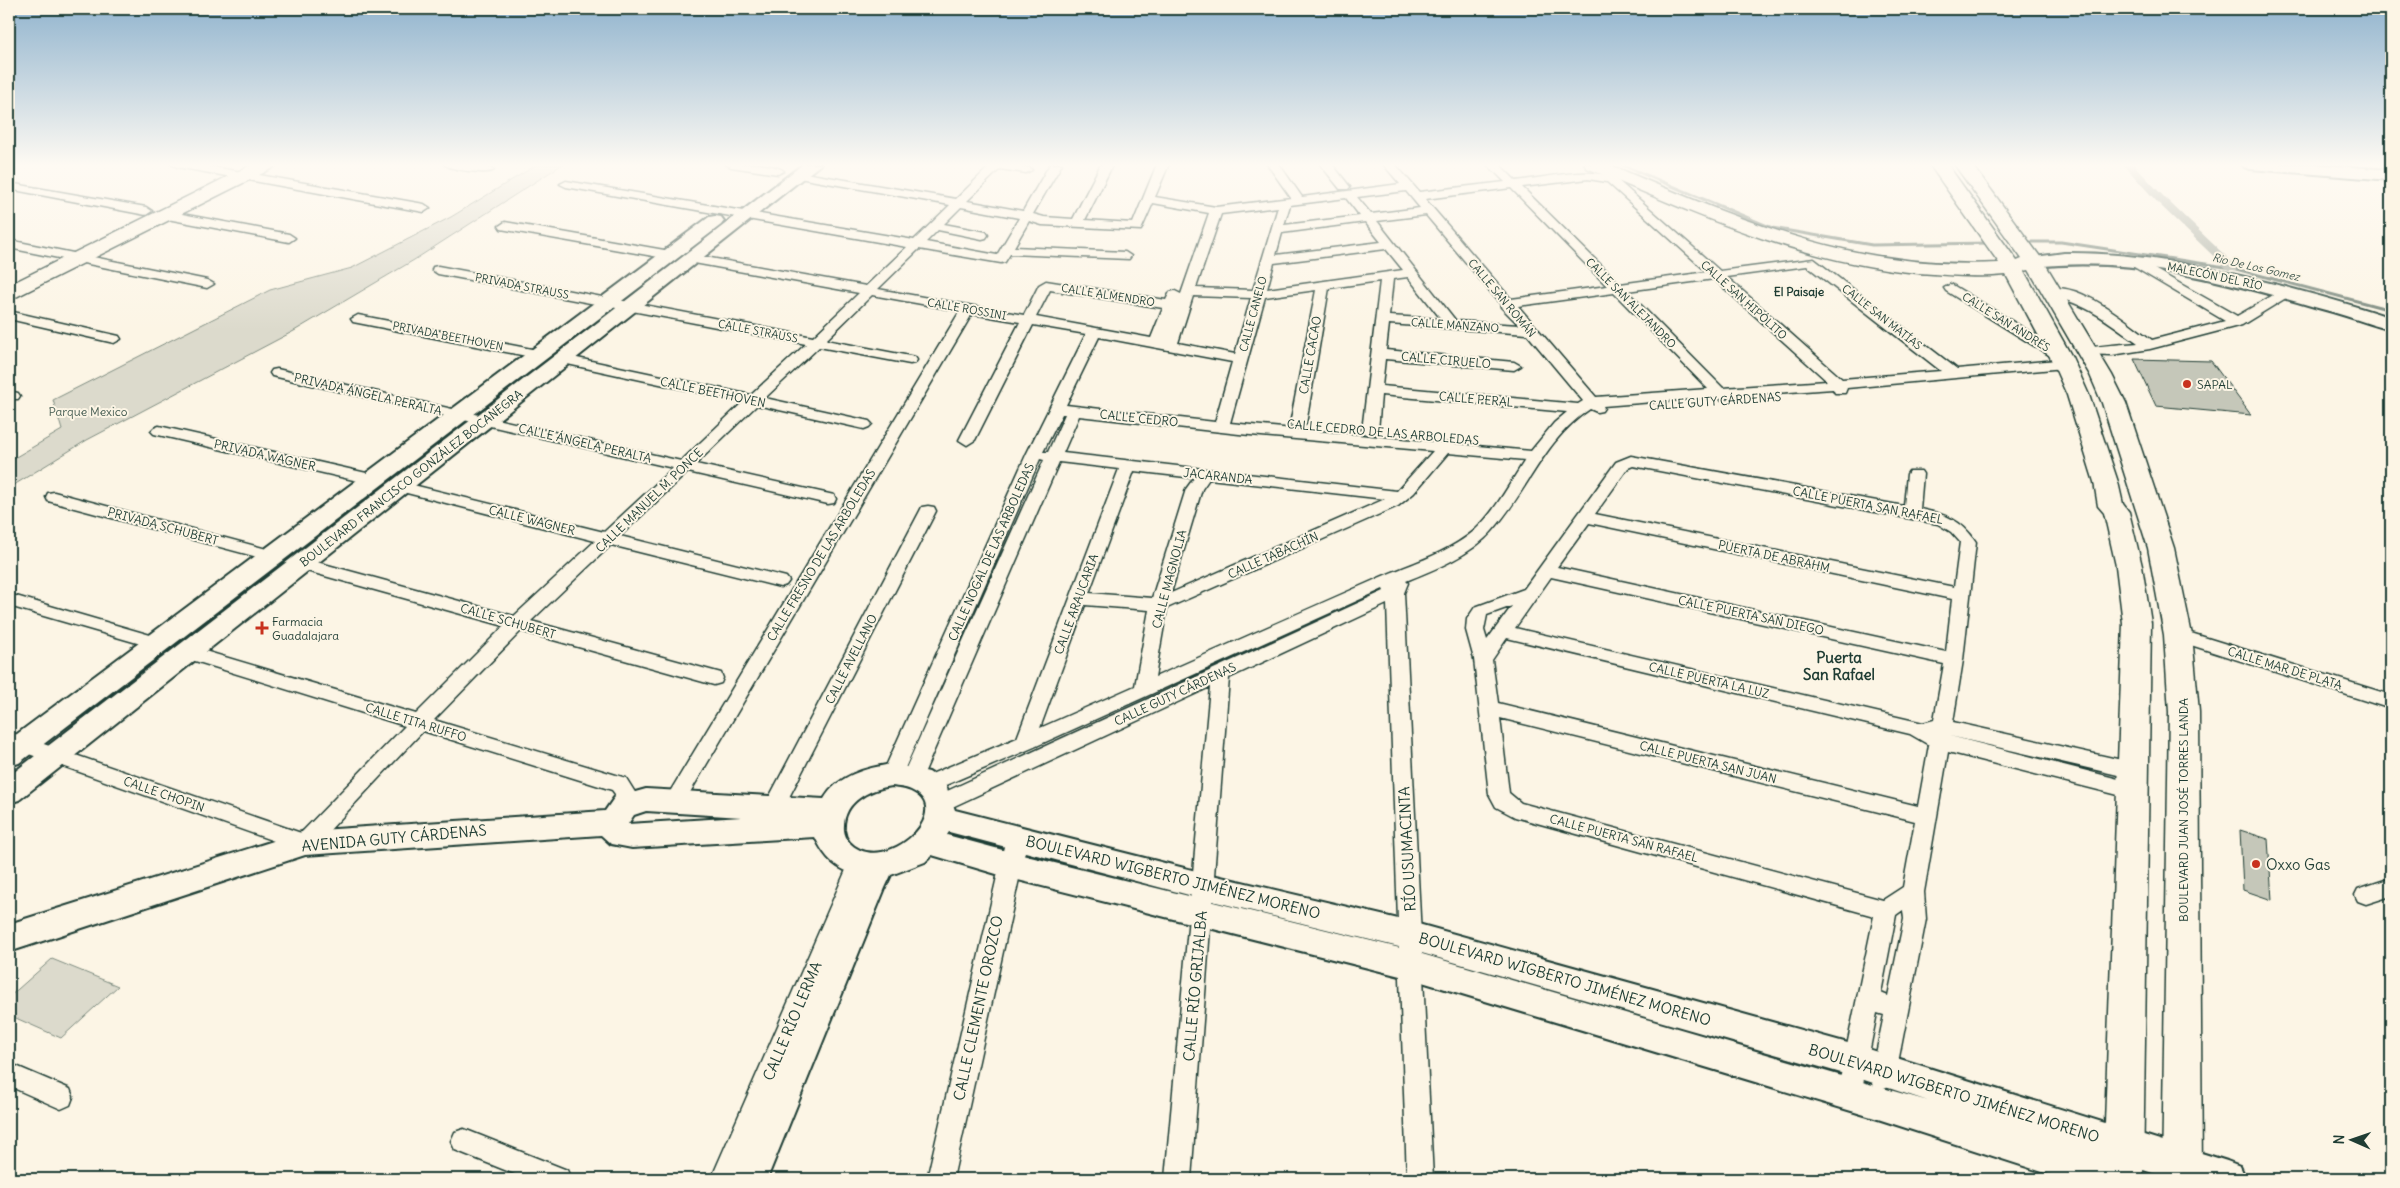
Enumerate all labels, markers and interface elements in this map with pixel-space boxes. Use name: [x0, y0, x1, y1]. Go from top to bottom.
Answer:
water label: Rio De Los Gomez: [2211, 250, 2303, 284]
street label: CALLE SAN ROMÁN: [1465, 255, 1540, 340]
street label: CALLE SAN ALEJANDRO: [1583, 255, 1679, 351]
street label: CALLE SAN HIPÓLITO: [1698, 257, 1791, 342]
street label: MALECÓN DEL RÍO: [2166, 258, 2264, 293]
street label: PRIVADA STRAUSS: [474, 270, 570, 302]
street label: CALLE CANELO: [1236, 275, 1270, 353]
street label: CALLE ALMENDRO: [1060, 281, 1156, 309]
street label: CALLE SAN MATÍAS: [1839, 281, 1926, 353]
district label: El Paisaje: [1774, 284, 1825, 299]
street label: CALLE SAN ANDRÉS: [1960, 289, 2053, 355]
street label: CALLE ROSSINI: [926, 295, 1008, 323]
street label: CALLE CACAO: [1296, 315, 1324, 395]
street label: CALLE MANZANO: [1410, 315, 1500, 335]
street label: CALLE STRAUSS: [717, 316, 799, 346]
street label: PRIVADA BEETHOVEN: [391, 318, 505, 354]
street label: CALLE CIRUELO: [1401, 349, 1491, 371]
street label: PRIVADA ÁNGELA PERALTA: [293, 370, 444, 418]
street label: CALLE BEETHOVEN: [659, 373, 767, 411]
place label: SAPAL: [2197, 377, 2233, 392]
marker: SAPAL: [2181, 378, 2193, 390]
street label: BOULEVARD FRANCISCO GONZÁLEZ BOCANEGRA: [297, 386, 526, 570]
street label: CALLE PERAL: [1438, 388, 1514, 410]
street label: CALLE GUTY CÁRDENAS: [1648, 389, 1782, 413]
park label: Parque Mexico: [49, 404, 128, 419]
street label: CALLE CEDRO: [1099, 406, 1179, 430]
street label: CALLE CEDRO DE LAS ARBOLEDAS: [1286, 416, 1480, 448]
street label: CALLE ÁNGELA PERALTA: [517, 420, 653, 466]
street label: PRIVADA WAGNER: [213, 436, 318, 474]
street label: CALLE MANUEL M. PONCE: [592, 445, 706, 555]
street label: CALLE NOGAL DE LAS ARBOLEDAS: [945, 460, 1037, 643]
street label: JACARANDA: [1183, 465, 1254, 487]
street label: CALLE FRESNO DE LAS ARBOLEDAS: [764, 466, 879, 644]
street label: CALLE PUERTA SAN RAFAEL: [1791, 483, 1945, 527]
street label: CALLE WAGNER: [487, 502, 577, 538]
street label: PRIVADA SCHUBERT: [106, 504, 220, 548]
street label: CALLE MAGNOLIA: [1149, 528, 1189, 630]
street label: CALLE TABACHÍN: [1225, 528, 1321, 582]
street label: PUERTA DE ABRAHM: [1717, 537, 1831, 575]
street label: CALLE ARAUCARIA: [1051, 551, 1101, 656]
street label: CALLE PUERTA SAN DIEGO: [1677, 592, 1825, 638]
street label: CALLE SCHUBERT: [459, 600, 557, 642]
street label: CALLE AVELLANO: [822, 612, 880, 706]
place label: Farmacia Guadalajara: [272, 614, 339, 643]
marker: Farmacia Guadalajara: [256, 622, 268, 634]
street label: CALLE MAR DE PLATA: [2226, 643, 2345, 693]
district label: Puerta San Rafael: [1803, 648, 1875, 684]
street label: CALLE GUTY CÁRDENAS: [1112, 659, 1239, 729]
street label: CALLE PUERTA LA LUZ: [1647, 659, 1771, 701]
street label: BOULEVARD JUAN JOSÉ TORRES LANDA: [2176, 698, 2191, 922]
street label: CALLE TITA RUFFO: [364, 699, 468, 745]
street label: CALLE PUERTA SAN JUAN: [1638, 738, 1778, 786]
street label: CALLE CHOPIN: [121, 773, 207, 815]
street label: RÍO USUMACINTA: [1394, 786, 1420, 912]
street label: CALLE PUERTA SAN RAFAEL: [1548, 811, 1700, 865]
street label: AVENIDA GUTY CÁRDENAS: [301, 820, 487, 856]
street label: BOULEVARD WIGBERTO JIMÉNEZ MORENO: [1024, 831, 1322, 923]
place label: Oxxo Gas: [2266, 855, 2330, 874]
marker: Oxxo Gas: [2250, 858, 2262, 870]
street label: CALLE RÍO GRIJALBA: [1179, 910, 1211, 1062]
street label: CALLE CLEMENTE OROZCO: [949, 914, 1007, 1102]
street label: BOULEVARD WIGBERTO JIMÉNEZ MORENO: [1417, 928, 1713, 1030]
street label: CALLE RÍO LERMA: [758, 958, 826, 1083]
street label: BOULEVARD WIGBERTO JIMÉNEZ MORENO: [1806, 1040, 2102, 1146]
north arrow: [2328, 1116, 2378, 1166]
text: N: [2330, 1134, 2348, 1145]

